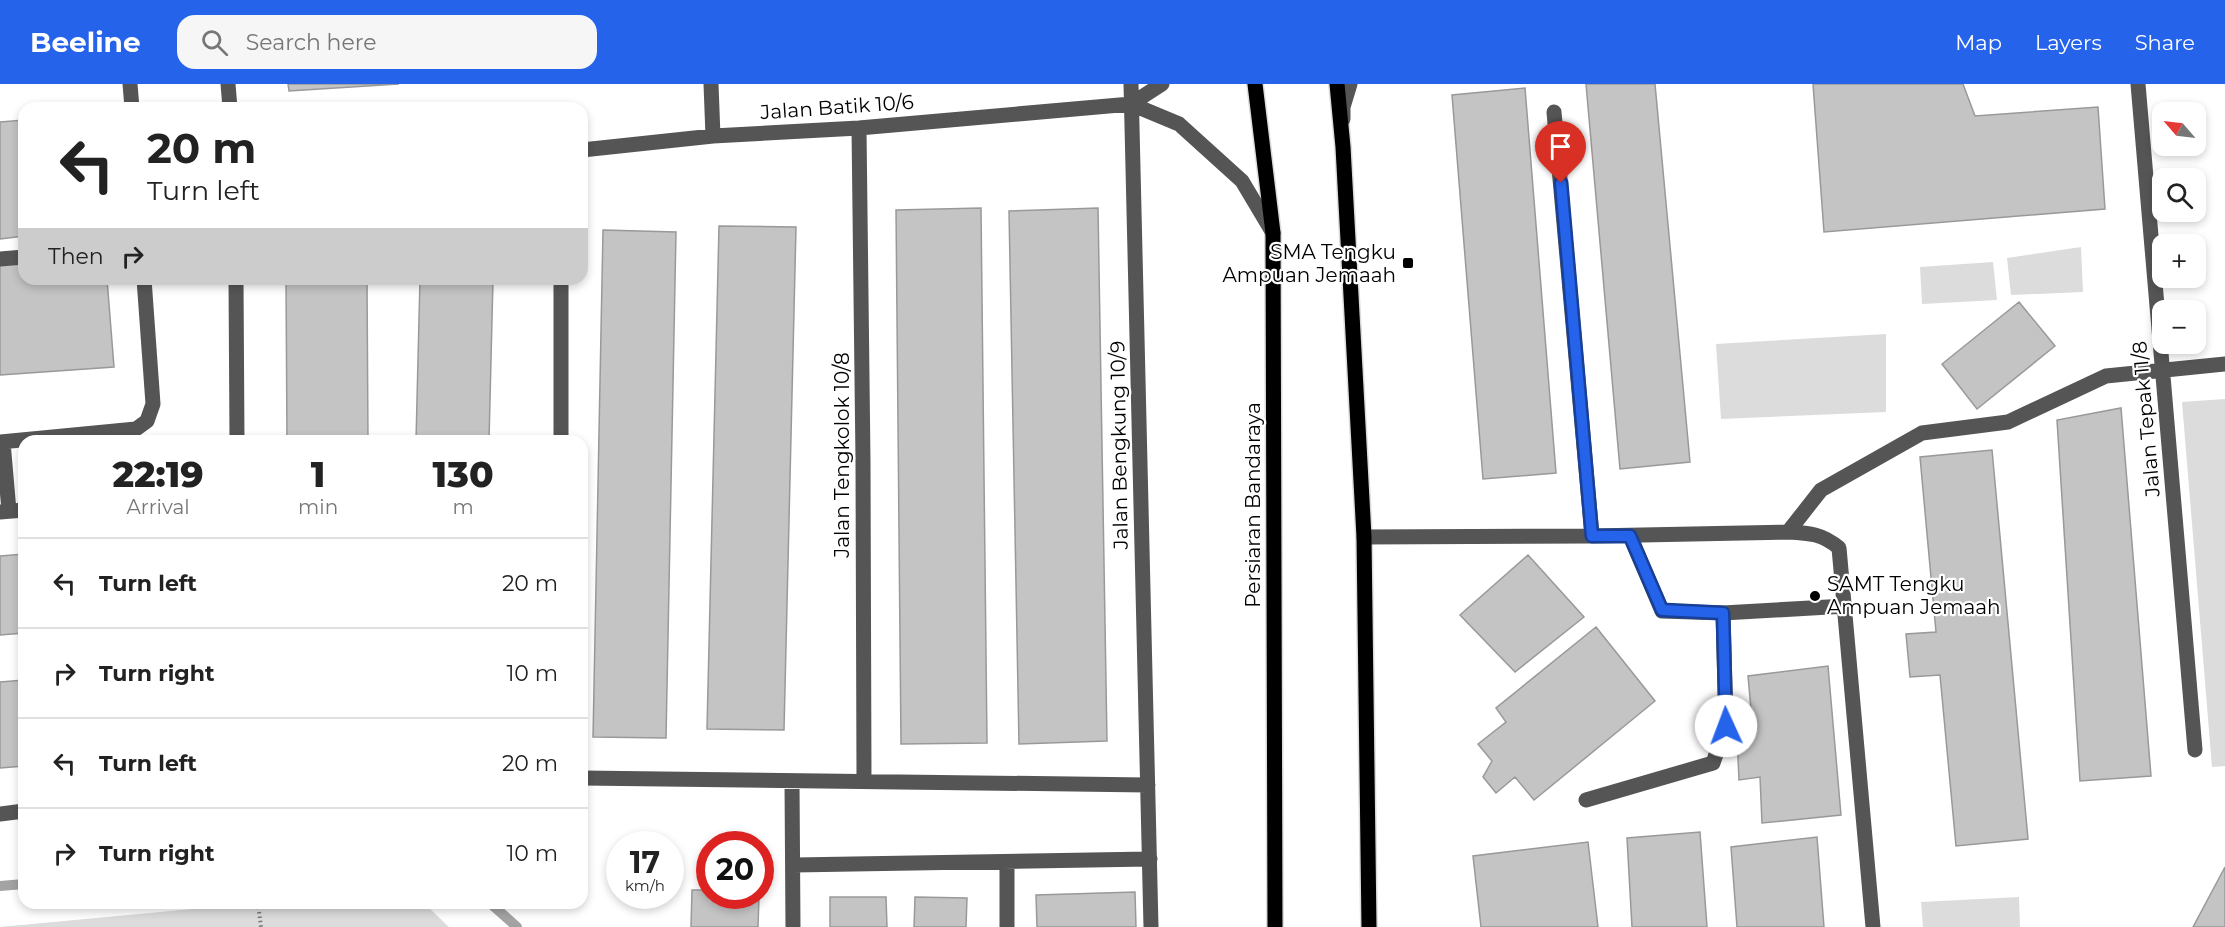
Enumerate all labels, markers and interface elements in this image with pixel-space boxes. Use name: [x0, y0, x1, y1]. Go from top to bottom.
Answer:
search box: [177, 15, 597, 69]
text: Beeline: [30, 25, 141, 59]
icon: search: [198, 26, 231, 59]
text: Search here: [246, 29, 377, 56]
text: Map: [1955, 30, 2002, 55]
text: Layers: [2035, 30, 2102, 55]
text: Share: [2135, 30, 2195, 55]
street label: Jalan Batik 10/6: [758, 90, 915, 124]
north arrow: [2152, 102, 2206, 156]
map controls: [2152, 102, 2206, 354]
pin: [1535, 121, 1586, 183]
text: 20 m: [147, 122, 256, 174]
icon: left: [48, 126, 126, 204]
icon: arrive: [1544, 130, 1577, 163]
button: search: [2152, 168, 2206, 222]
text: Turn left: [147, 174, 260, 207]
button: +: [2152, 234, 2206, 288]
icon: right: [116, 240, 149, 273]
place label: SMA Tengku Ampuan Jemaah: [1222, 240, 1396, 287]
text: Then: [48, 243, 104, 270]
marker: SMA Tengku Ampuan Jemaah: [1401, 256, 1415, 270]
button: −: [2152, 300, 2206, 354]
street label: Jalan Bengkung 10/9: [1105, 340, 1133, 551]
street label: Jalan Tepak 11/8: [2127, 340, 2165, 499]
street label: Jalan Tengkolok 10/8: [830, 352, 854, 559]
street label: Persiaran Bandaraya: [1241, 402, 1265, 608]
text: 22:19: [112, 452, 204, 496]
text: 1: [311, 452, 325, 496]
text: 130: [433, 452, 494, 496]
text: Arrival: [126, 495, 190, 519]
text: min: [298, 495, 338, 519]
text: m: [452, 495, 474, 519]
icon: left: [48, 567, 81, 600]
text: Turn left: [99, 570, 197, 597]
text: 20 m: [502, 570, 558, 597]
place label: SAMT Tengku Ampuan Jemaah: [1827, 572, 2001, 619]
marker: SAMT Tengku Ampuan Jemaah: [1808, 589, 1822, 603]
icon: right: [48, 657, 81, 690]
text: Turn right: [99, 660, 214, 687]
text: 10 m: [506, 660, 558, 687]
position arrow: [1694, 694, 1758, 758]
icon: left: [48, 747, 81, 780]
text: Turn left: [99, 750, 197, 777]
text: 20 m: [502, 750, 558, 777]
speed limit sign: 20: [696, 831, 774, 909]
icon: right: [48, 837, 81, 870]
text: Turn right: [99, 840, 214, 867]
text: 10 m: [506, 840, 558, 867]
text: 17: [630, 844, 660, 881]
text: km/h: [625, 876, 665, 895]

